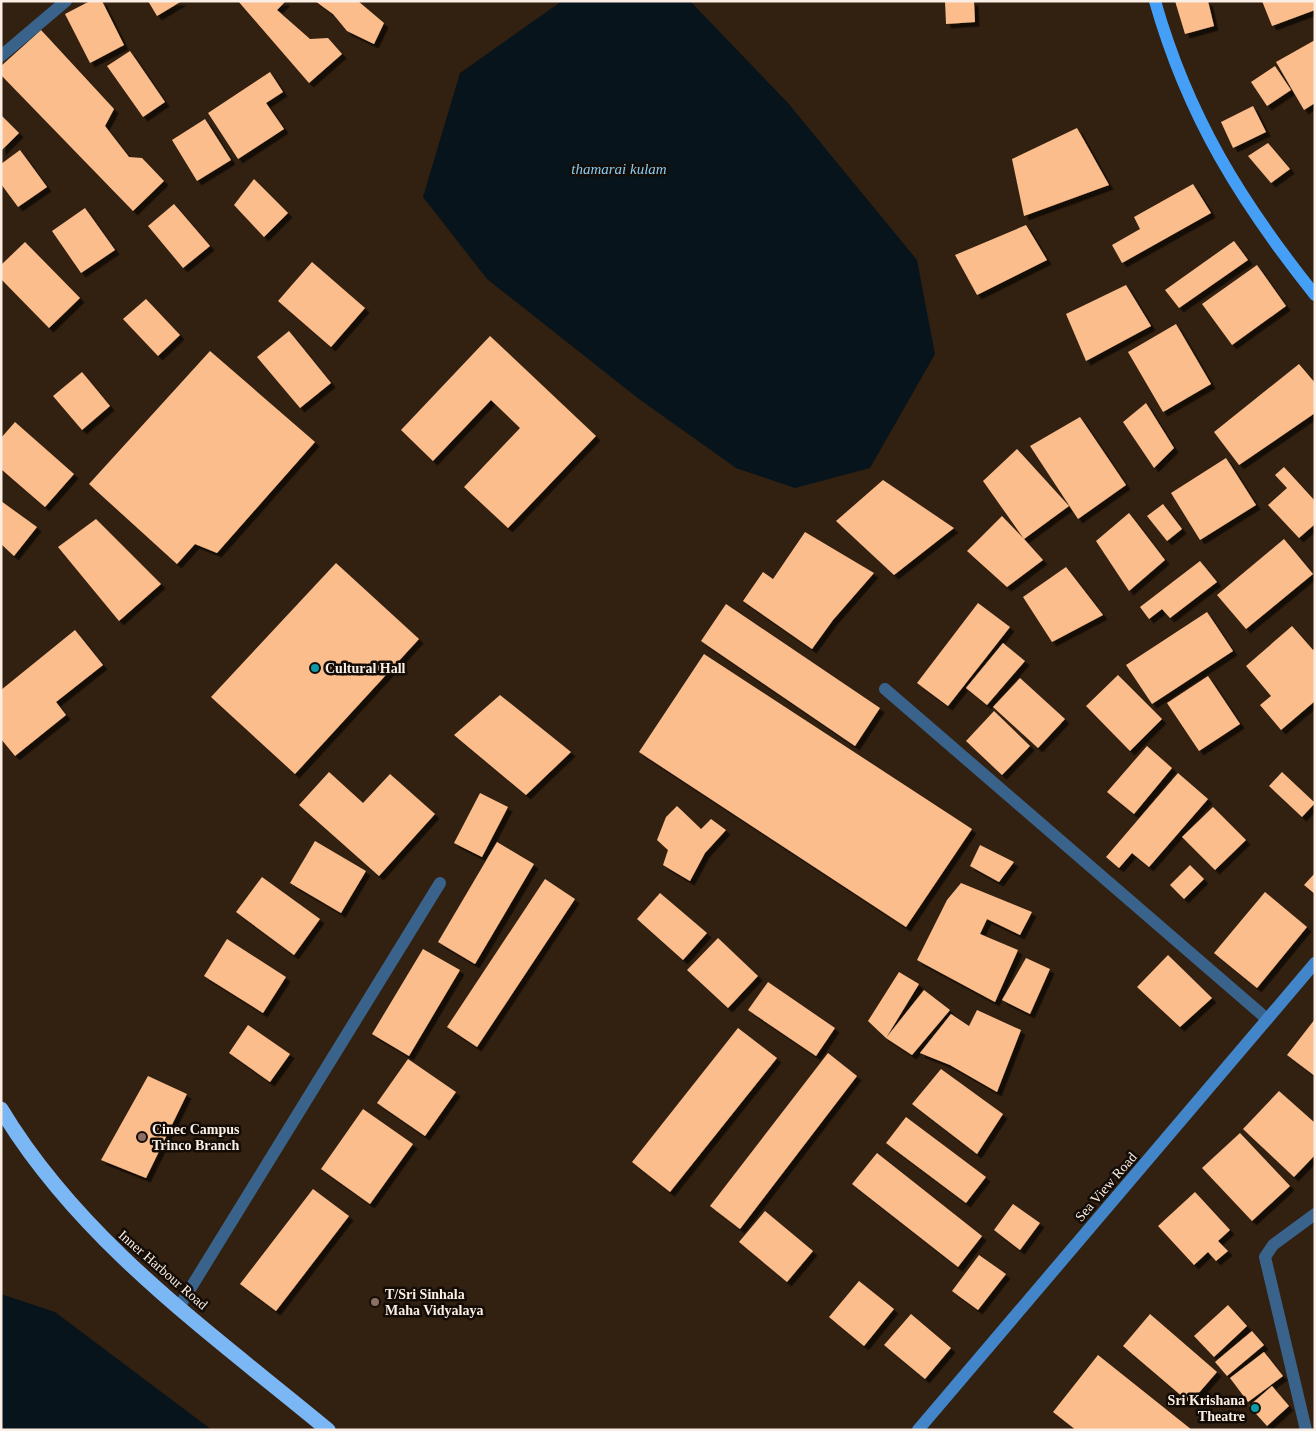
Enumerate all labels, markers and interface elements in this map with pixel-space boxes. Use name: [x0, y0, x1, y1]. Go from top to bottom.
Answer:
water label: thamarai kulam: [571, 161, 667, 177]
place label: Cultural Hall: [325, 661, 406, 676]
marker: Cultural Hall: [309, 662, 321, 674]
place label: Cinec Campus Trinco Branch: [152, 1122, 240, 1153]
marker: Cinec Campus Trinco Branch: [136, 1131, 148, 1143]
street label: Sea View Road: [1072, 1150, 1140, 1224]
street label: Inner Harbour Road: [116, 1227, 210, 1313]
place label: T/Sri Sinhala Maha Vidyalaya: [385, 1287, 483, 1318]
marker: T/Sri Sinhala Maha Vidyalaya: [369, 1296, 381, 1308]
place label: Sri Krishana Theatre: [1168, 1393, 1245, 1424]
marker: Sri Krishana Theatre: [1249, 1402, 1261, 1414]

